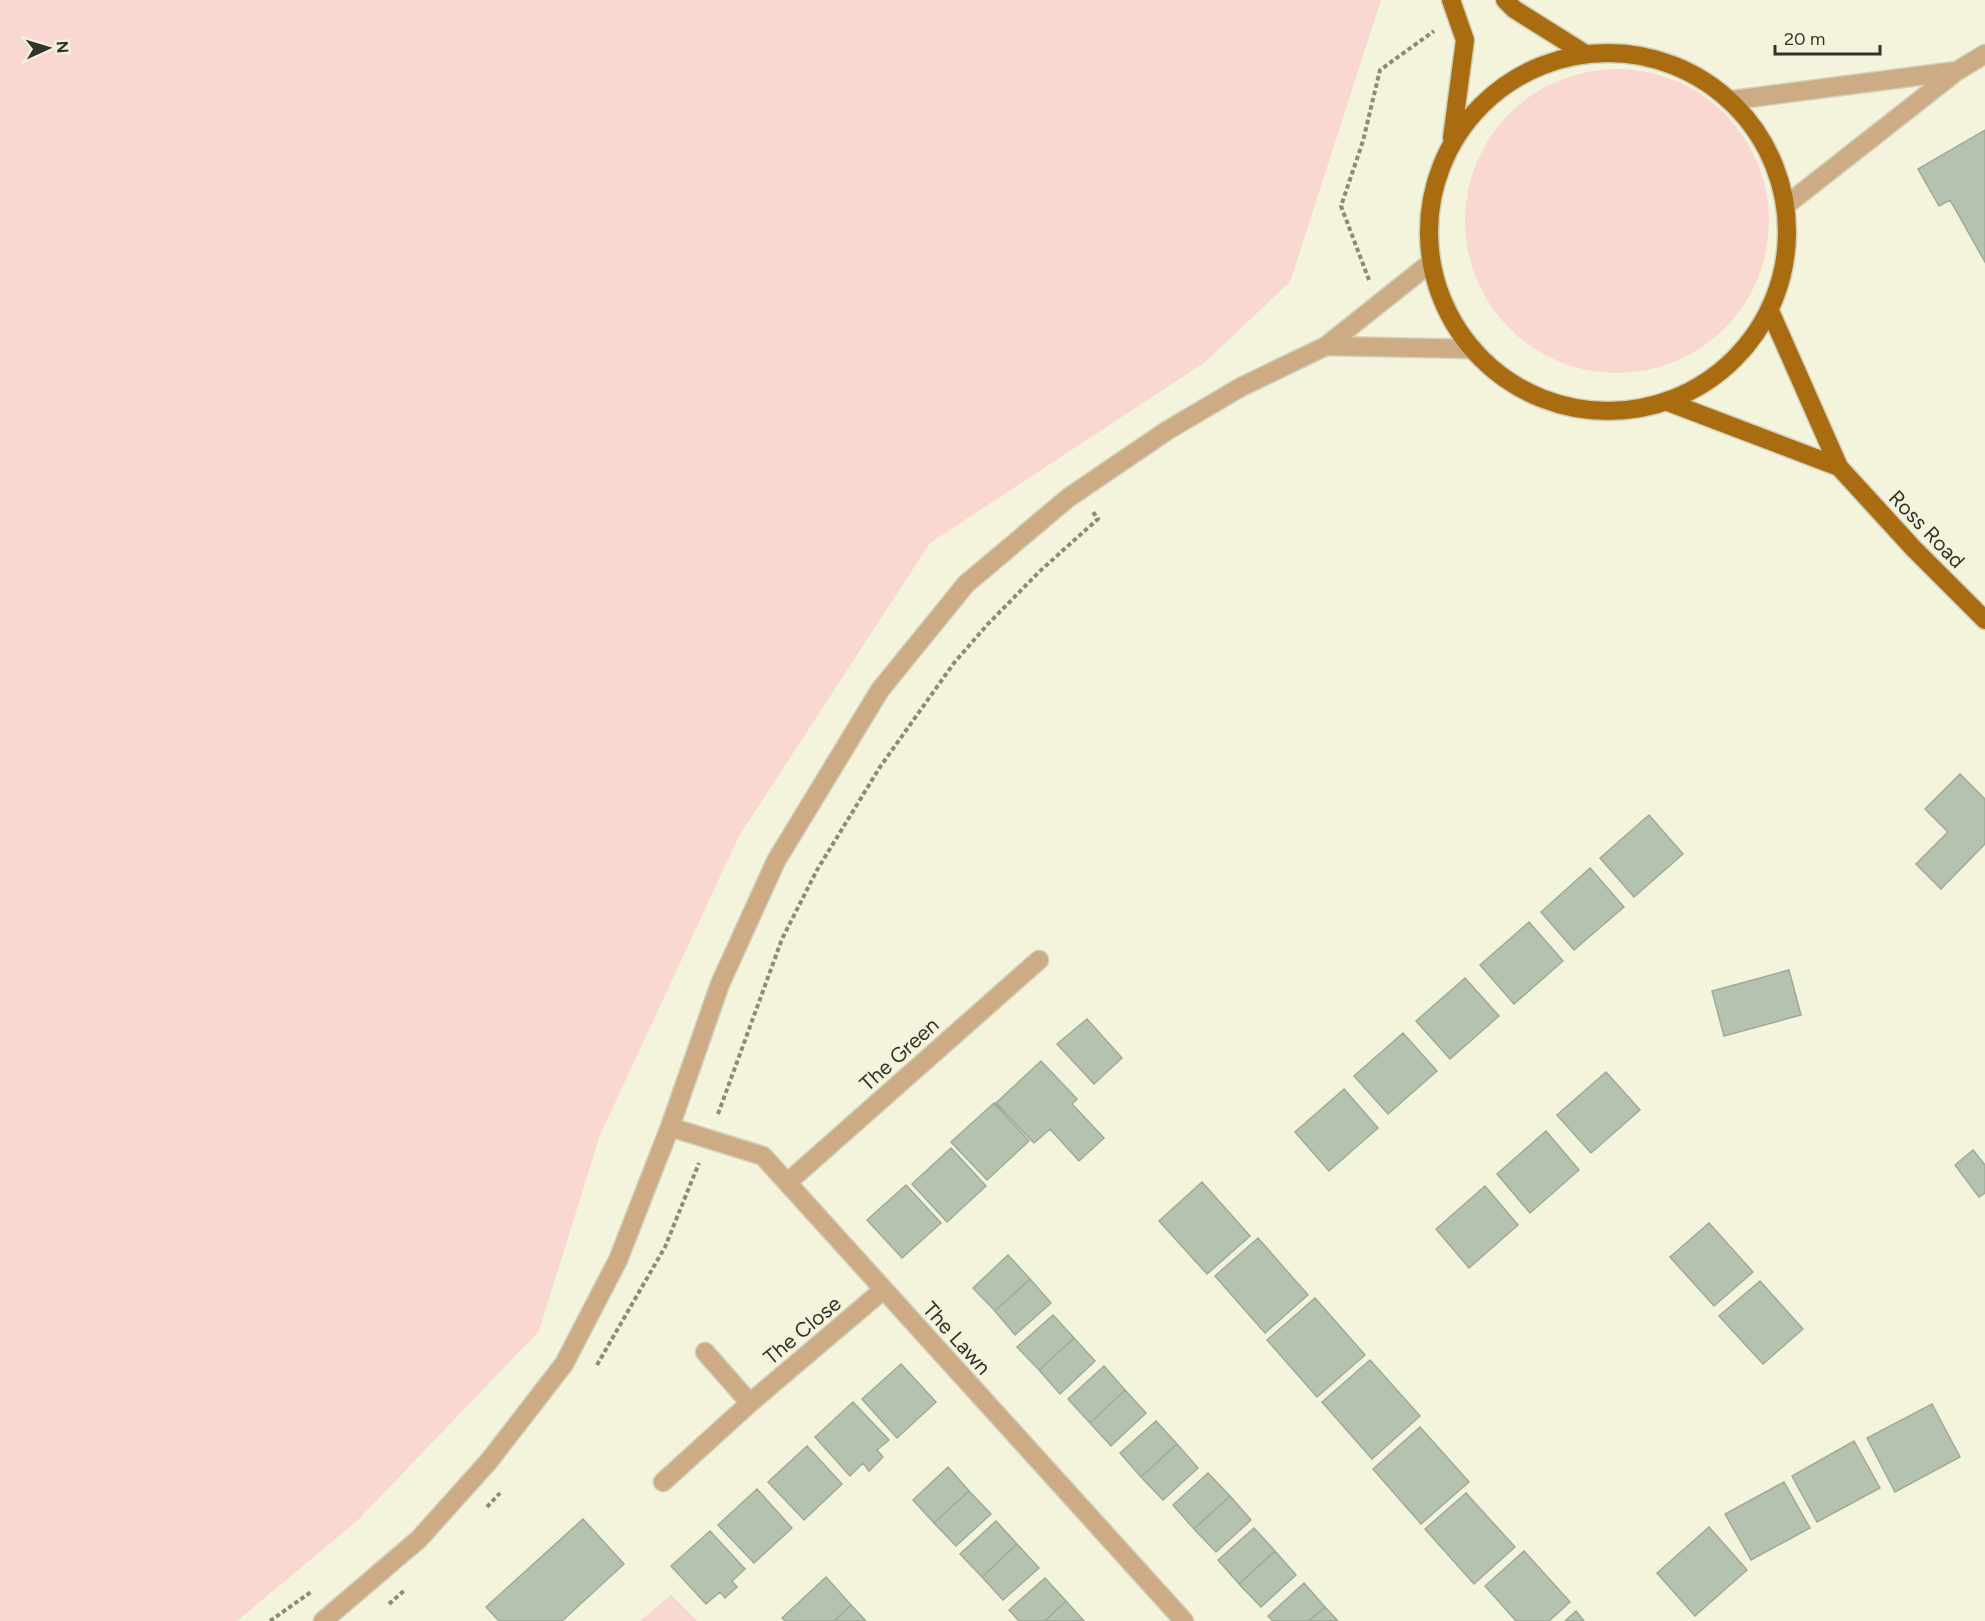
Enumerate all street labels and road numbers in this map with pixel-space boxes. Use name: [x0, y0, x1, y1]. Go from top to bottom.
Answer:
street label: Ross Road: [1884, 485, 1970, 573]
street label: The Green: [854, 1012, 944, 1096]
street label: The Close: [758, 1290, 846, 1370]
street label: The Lawn: [918, 1296, 996, 1380]

